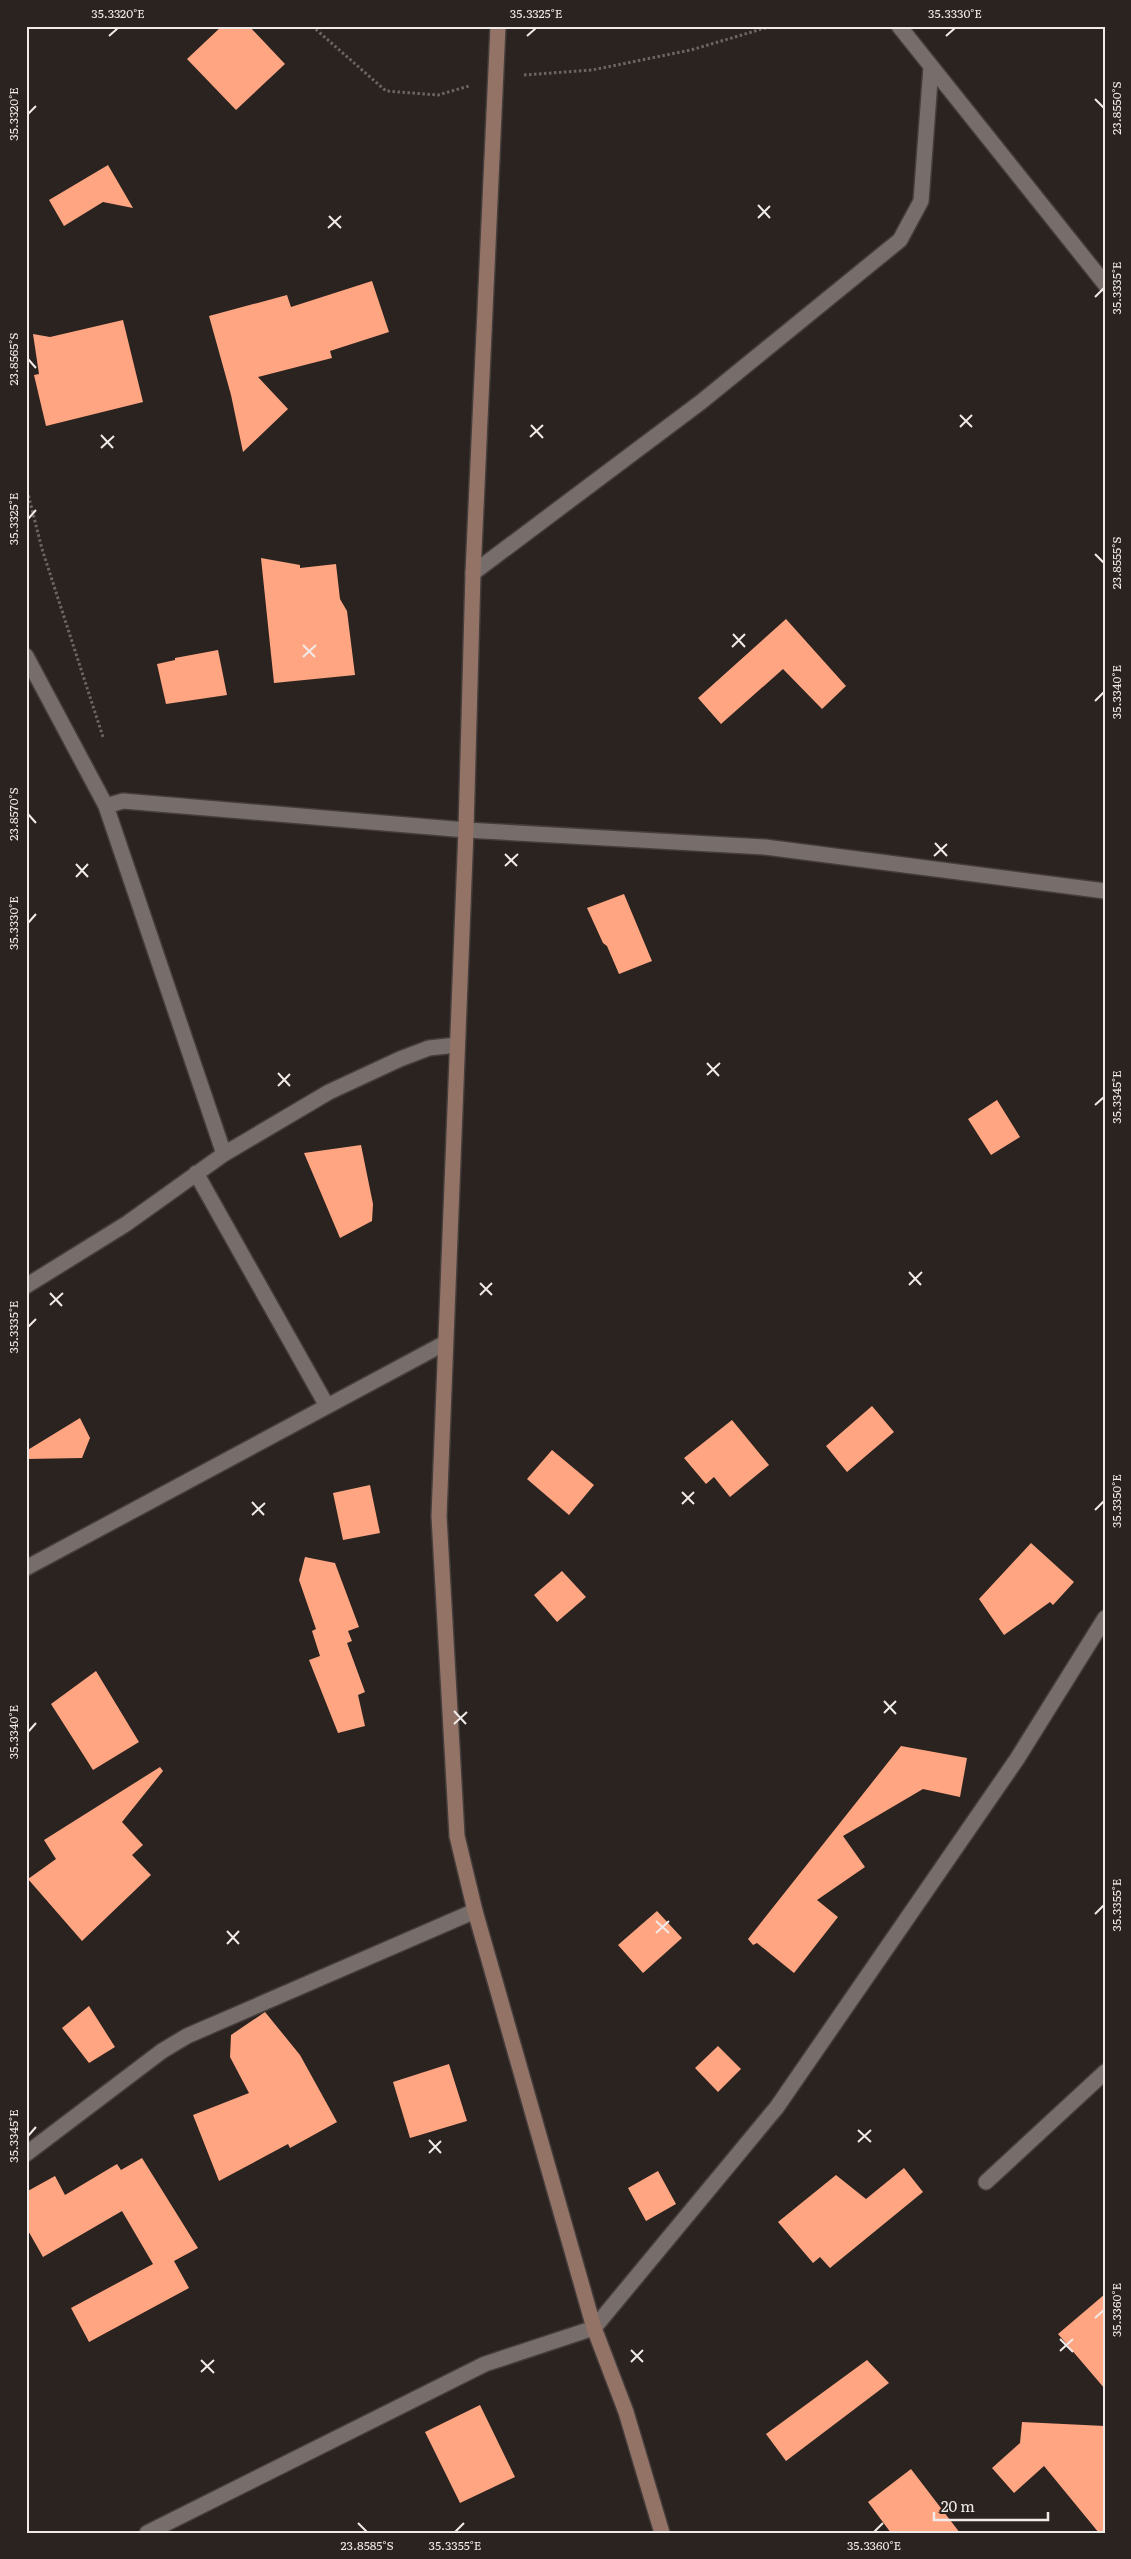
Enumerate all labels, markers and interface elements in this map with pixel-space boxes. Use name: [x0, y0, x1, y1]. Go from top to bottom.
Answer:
text: 35.3320°E: [91, 4, 145, 22]
text: 35.3325°E: [510, 4, 563, 22]
text: 35.3330°E: [928, 4, 982, 22]
text: 23.8550°S: [1107, 81, 1125, 135]
text: 35.3320°E: [4, 87, 22, 141]
text: 35.3335°E: [1107, 261, 1125, 314]
text: 23.8565°S: [4, 333, 22, 385]
text: 35.3325°E: [4, 492, 22, 545]
text: 23.8555°S: [1107, 537, 1125, 589]
text: 35.3340°E: [1107, 665, 1125, 719]
text: 23.8570°S: [4, 787, 22, 841]
text: 35.3330°E: [4, 896, 22, 950]
text: 35.3345°E: [1107, 1070, 1125, 1124]
text: 35.3335°E: [4, 1300, 22, 1353]
text: 35.3350°E: [1107, 1474, 1125, 1528]
text: 35.3340°E: [4, 1705, 22, 1759]
text: 35.3355°E: [1107, 1878, 1125, 1931]
text: 35.3345°E: [4, 2109, 22, 2163]
text: 35.3360°E: [1107, 2283, 1125, 2337]
scale bar: [934, 2489, 1047, 2521]
text: 20 m: [941, 2494, 975, 2517]
text: 23.8585°S: [340, 2536, 394, 2554]
text: 35.3355°E: [429, 2536, 482, 2554]
text: 35.3360°E: [847, 2536, 901, 2554]

